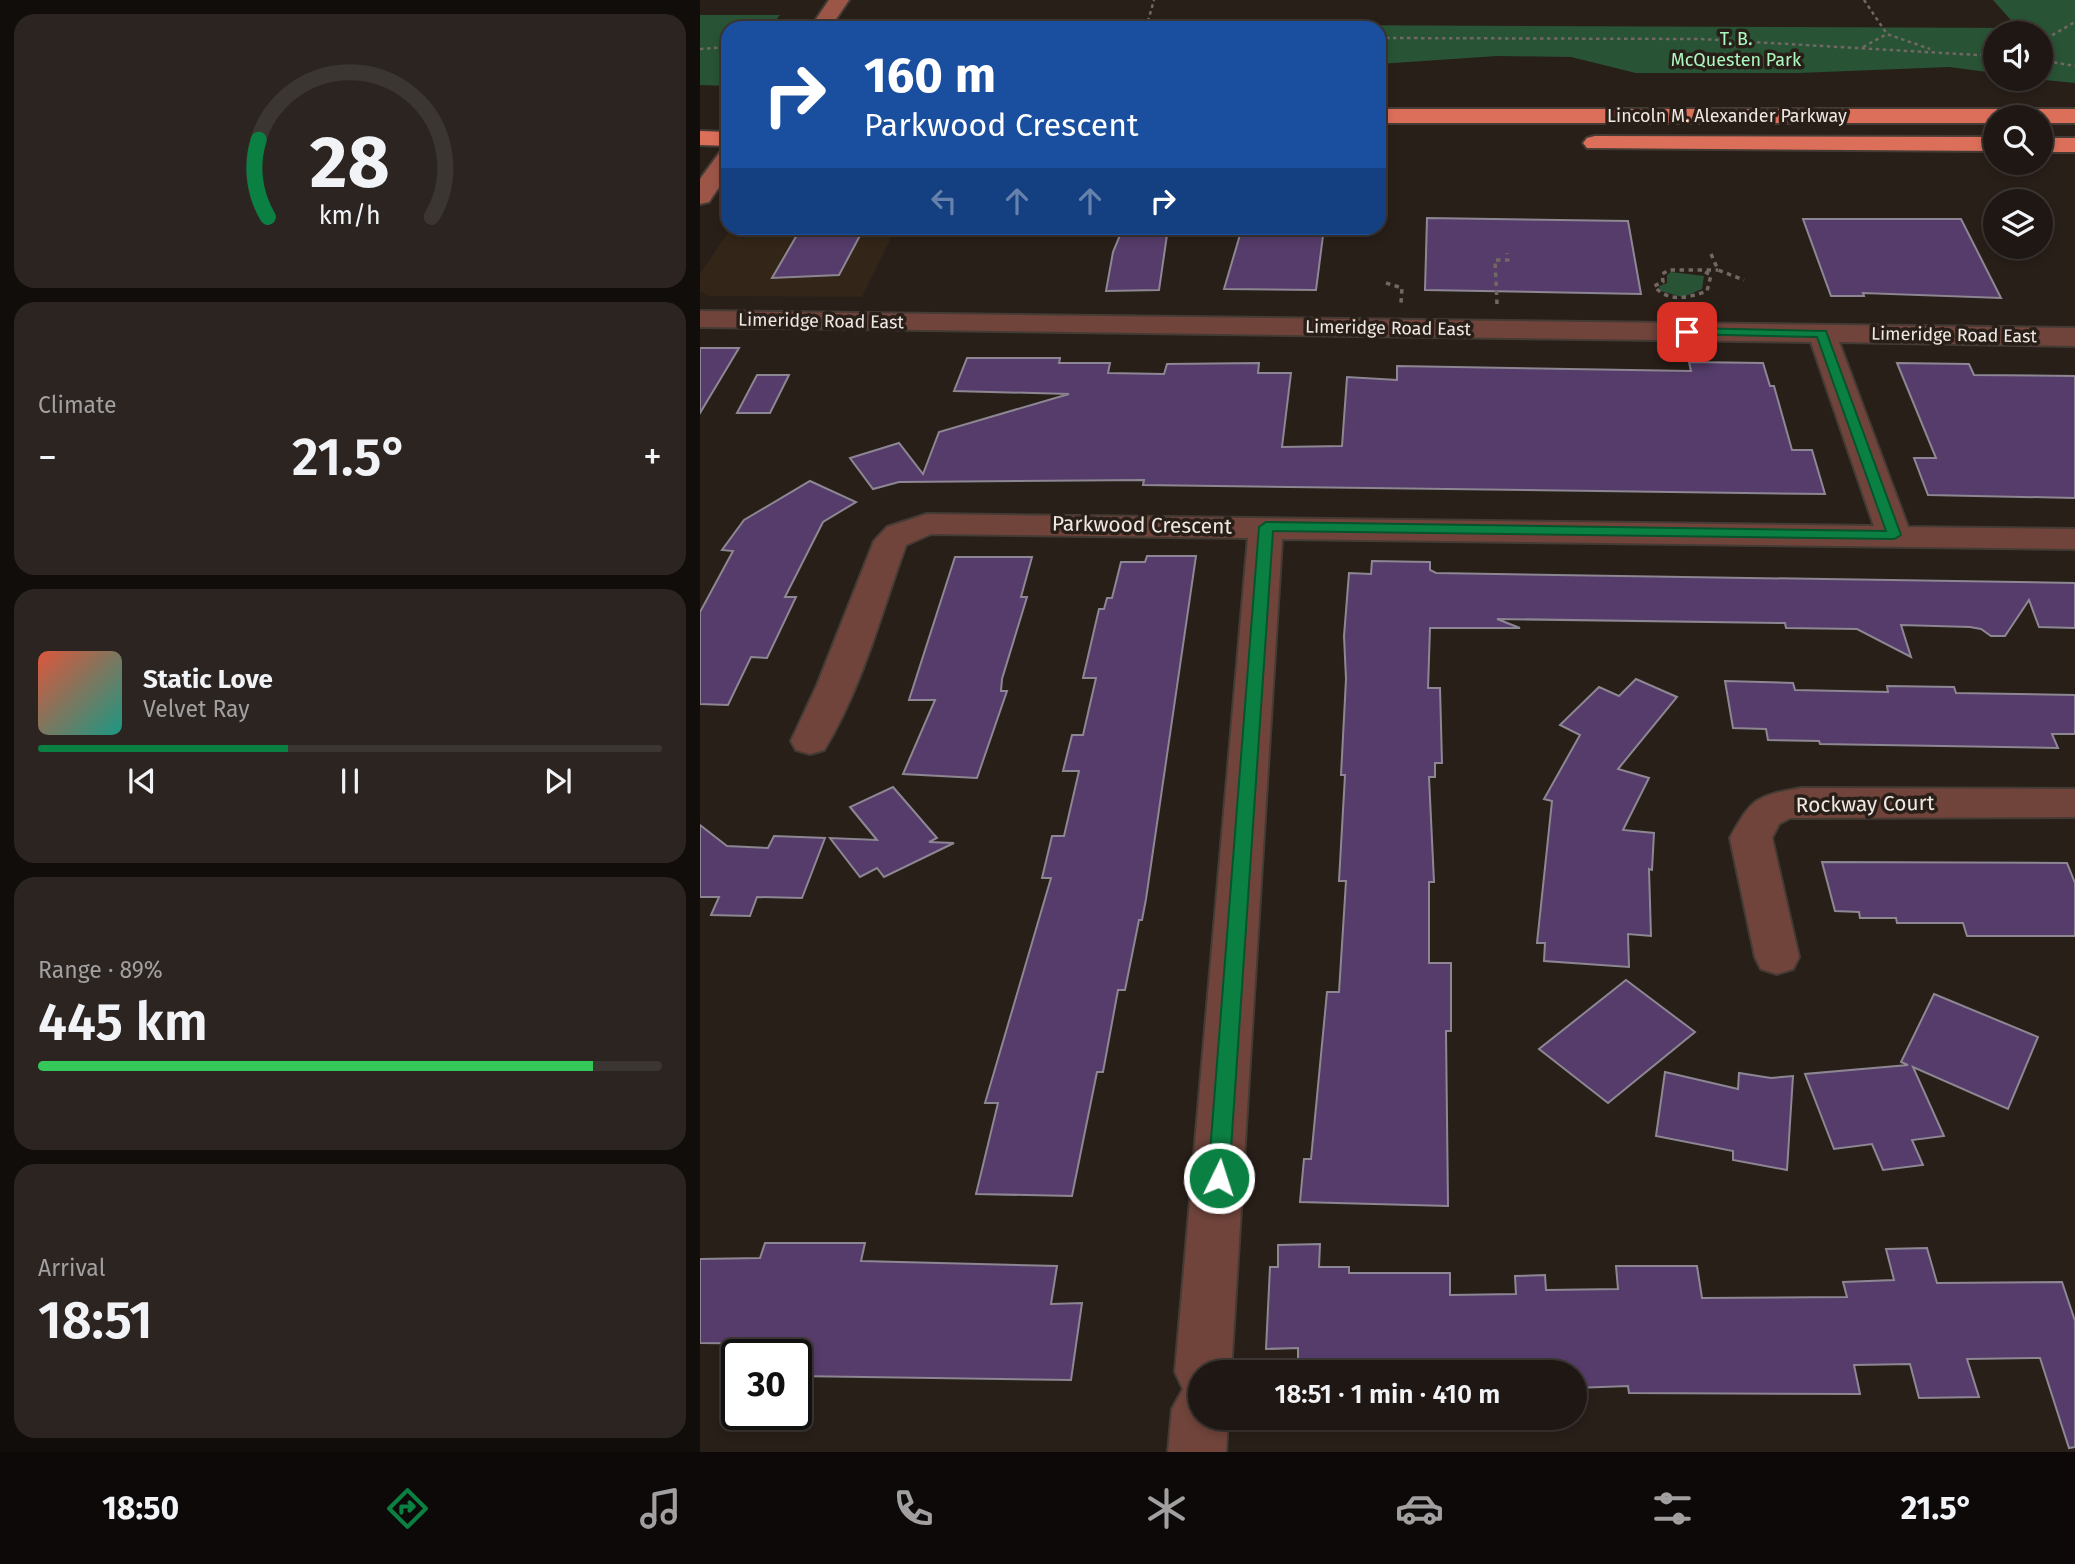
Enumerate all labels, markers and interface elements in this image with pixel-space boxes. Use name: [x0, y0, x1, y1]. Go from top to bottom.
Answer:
map controls: [1983, 21, 2053, 259]
button: sound: [1983, 21, 2053, 91]
park label: T. B. McQuesten Park: [1671, 28, 1802, 71]
text: 160 m: [864, 46, 996, 105]
icon: right: [749, 49, 840, 140]
street label: Lincoln M. Alexander Parkway: [1607, 105, 1847, 127]
button: search: [1983, 105, 2053, 175]
text: Parkwood Crescent: [864, 106, 1139, 144]
text: 28: [310, 119, 390, 206]
icon: left: [925, 182, 963, 220]
icon: ahead: [998, 182, 1036, 220]
icon: ahead: [1071, 182, 1109, 220]
icon: right: [1144, 182, 1182, 220]
button: layers: [1983, 189, 2053, 259]
text: km/h: [319, 201, 381, 231]
pin: [1657, 302, 1717, 362]
street label: Limeridge Road East: [738, 309, 905, 333]
icon: arrive: [1668, 313, 1706, 351]
street label: Limeridge Road East: [1305, 316, 1472, 340]
street label: Limeridge Road East: [1871, 323, 2038, 347]
text: Climate: [38, 391, 117, 419]
text: 21.5°: [292, 426, 408, 489]
text: −: [38, 434, 57, 480]
text: +: [643, 434, 662, 480]
street label: Parkwood Crescent: [1052, 510, 1233, 540]
text: Static Love: [143, 664, 273, 695]
text: Velvet Ray: [143, 695, 250, 723]
icon: previous: [123, 762, 161, 800]
icon: pause: [331, 762, 369, 800]
icon: next: [539, 762, 577, 800]
street label: Rockway Court: [1795, 790, 1935, 818]
text: Range · 89%: [38, 956, 163, 984]
text: 445 km: [38, 991, 208, 1054]
position arrow: [1182, 1141, 1256, 1215]
text: Arrival: [38, 1254, 105, 1282]
text: 18:51: [38, 1289, 153, 1352]
speed limit sign: 30: [721, 1339, 812, 1430]
text: 18:51 · 1 min · 410 m: [1275, 1379, 1500, 1410]
icon: directions: [383, 1484, 432, 1533]
icon: music: [636, 1484, 685, 1533]
icon: phone: [889, 1484, 938, 1533]
icon: climate: [1142, 1484, 1191, 1533]
icon: car: [1395, 1484, 1444, 1533]
icon: filters: [1648, 1484, 1697, 1533]
text: 18:50: [102, 1489, 179, 1527]
text: 21.5°: [1901, 1489, 1973, 1527]

